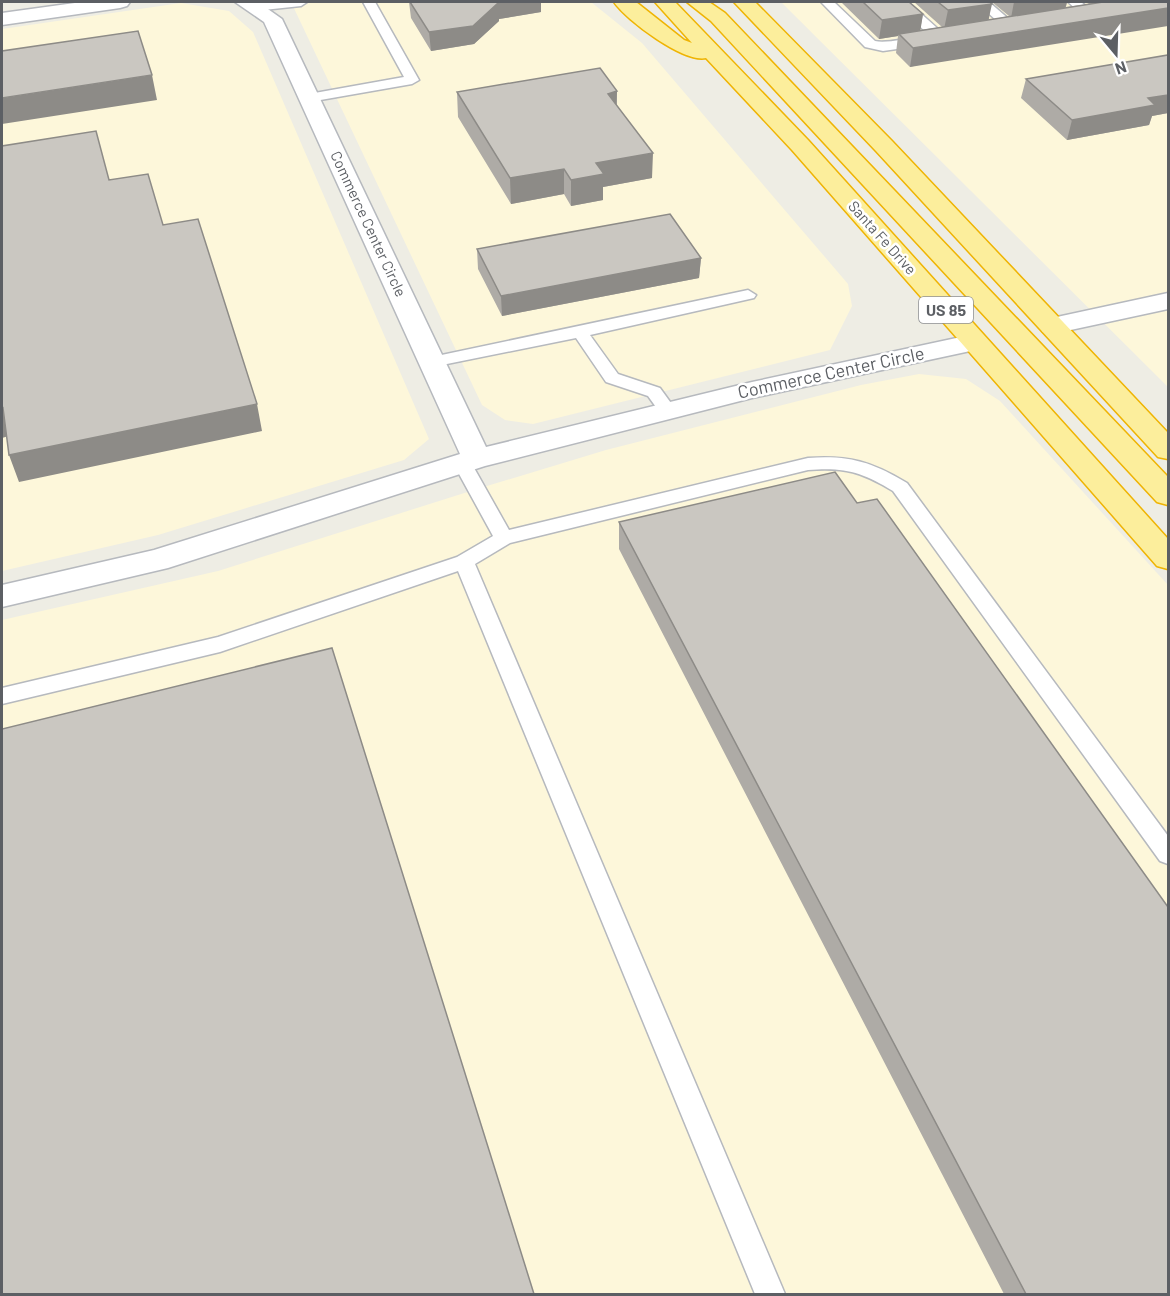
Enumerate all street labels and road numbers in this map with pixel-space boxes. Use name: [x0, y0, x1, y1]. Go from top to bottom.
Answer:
street label: Commerce Center Circle: [327, 148, 411, 299]
street label: Santa Fe Drive: [845, 197, 921, 278]
road number: US 85: [919, 297, 973, 323]
street label: Commerce Center Circle: [735, 341, 926, 403]

